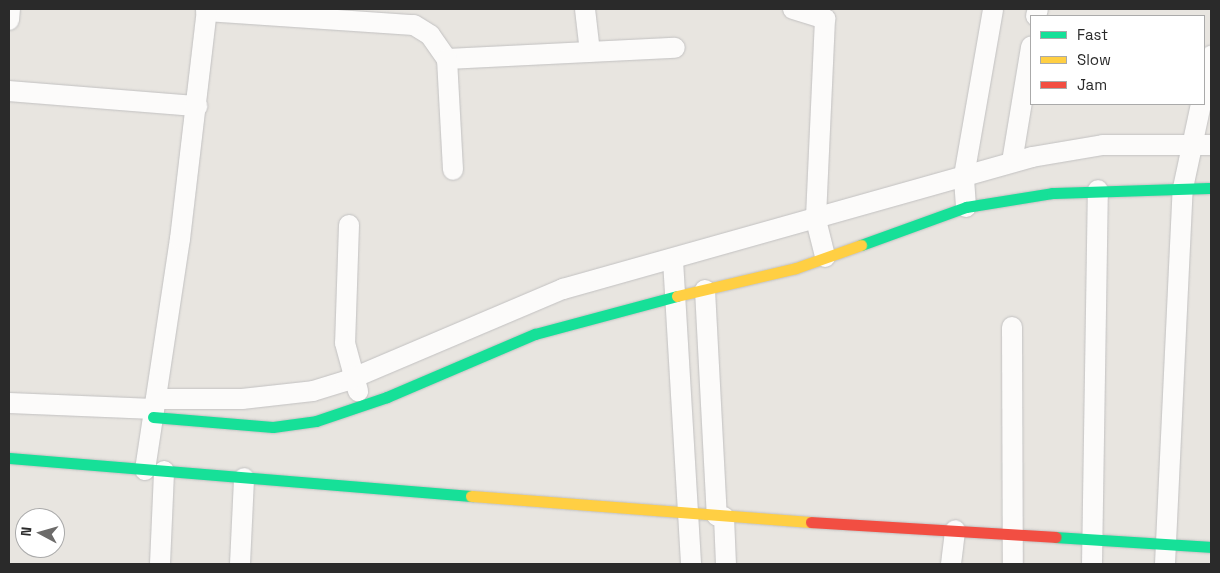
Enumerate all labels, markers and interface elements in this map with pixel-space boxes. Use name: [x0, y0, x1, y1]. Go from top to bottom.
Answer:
legend: [1030, 15, 1205, 105]
text: Fast: [1077, 25, 1108, 44]
text: Slow: [1077, 50, 1111, 69]
text: Jam: [1077, 75, 1107, 94]
north arrow: [15, 508, 65, 558]
text: N: [17, 526, 36, 537]

